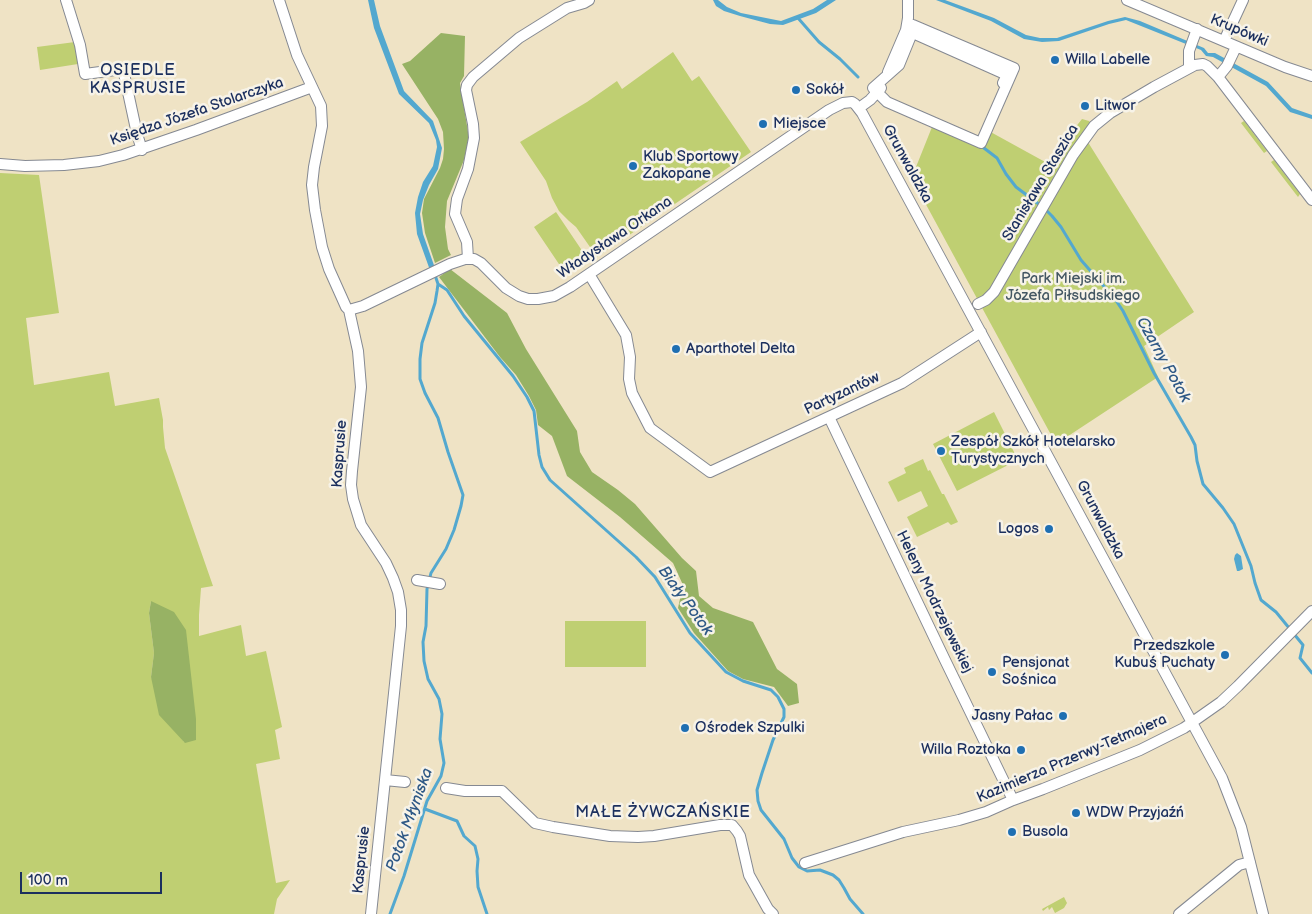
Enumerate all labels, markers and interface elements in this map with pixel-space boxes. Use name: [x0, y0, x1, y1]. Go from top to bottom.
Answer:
street label: Krupówki: [1207, 11, 1271, 51]
place label: Willa Labelle: [1065, 51, 1150, 69]
marker: Willa Labelle: [1049, 54, 1061, 66]
district label: OSIEDLE KASPRUSIE: [88, 61, 188, 99]
street label: Księdza Józefa Stolarczyka: [108, 74, 286, 150]
place label: Sokół: [806, 81, 844, 99]
marker: Sokół: [790, 84, 802, 96]
place label: Litwor: [1095, 97, 1136, 115]
marker: Litwor: [1079, 100, 1091, 112]
place label: Miejsce: [773, 115, 826, 133]
marker: Miejsce: [757, 118, 769, 130]
street label: Stanisława Staszica: [999, 121, 1083, 245]
street label: Grunwaldzka: [878, 122, 936, 206]
place label: Klub Sportowy Zakopane: [643, 148, 739, 183]
marker: Klub Sportowy Zakopane: [627, 160, 639, 172]
street label: Władysława Orkana: [554, 193, 676, 283]
park label: Park Miejski im. Józefa Piłsudskiego: [1006, 270, 1140, 305]
water label: Czarny Potok: [1132, 314, 1194, 406]
place label: Aparthotel Delta: [686, 340, 795, 358]
marker: Aparthotel Delta: [670, 343, 682, 355]
street label: Partyzantów: [802, 369, 882, 419]
street label: Kasprusie: [329, 420, 351, 488]
place label: Zespół Szkół Hotelarsko Turystycznych: [951, 433, 1116, 468]
marker: Zespół Szkół Hotelarsko Turystycznych: [935, 445, 947, 457]
street label: Grunwaldzka: [1072, 478, 1128, 562]
place label: Logos: [998, 520, 1039, 538]
marker: Logos: [1043, 523, 1055, 535]
street label: Heleny Modrzejewskiej: [892, 528, 976, 676]
water label: Biały Potok: [653, 562, 717, 640]
place label: Przedszkole Kubuś Puchaty: [1114, 637, 1215, 672]
marker: Przedszkole Kubuś Puchaty: [1219, 649, 1231, 661]
place label: Pensjonat Sośnica: [1002, 654, 1069, 689]
marker: Pensjonat Sośnica: [986, 666, 998, 678]
place label: Jasny Pałac: [972, 707, 1053, 725]
marker: Jasny Pałac: [1057, 710, 1069, 722]
street label: Kazimierza Przerwy-Tetmajera: [974, 711, 1170, 807]
place label: Ośrodek Szpulki: [695, 719, 805, 737]
marker: Ośrodek Szpulki: [679, 722, 691, 734]
place label: Willa Roztoka: [921, 741, 1011, 759]
marker: Willa Roztoka: [1015, 744, 1027, 756]
water label: Potok Młyniska: [382, 766, 438, 874]
district label: MAŁE ŻYWCZAŃSKIE: [573, 803, 753, 823]
place label: WDW Przyjaźń: [1086, 804, 1184, 822]
marker: WDW Przyjaźń: [1070, 807, 1082, 819]
place label: Busola: [1022, 823, 1068, 841]
street label: Kasprusie: [350, 825, 374, 895]
marker: Busola: [1006, 826, 1018, 838]
scale bar: [22, 862, 165, 894]
text: 100 m: [28, 871, 68, 890]

